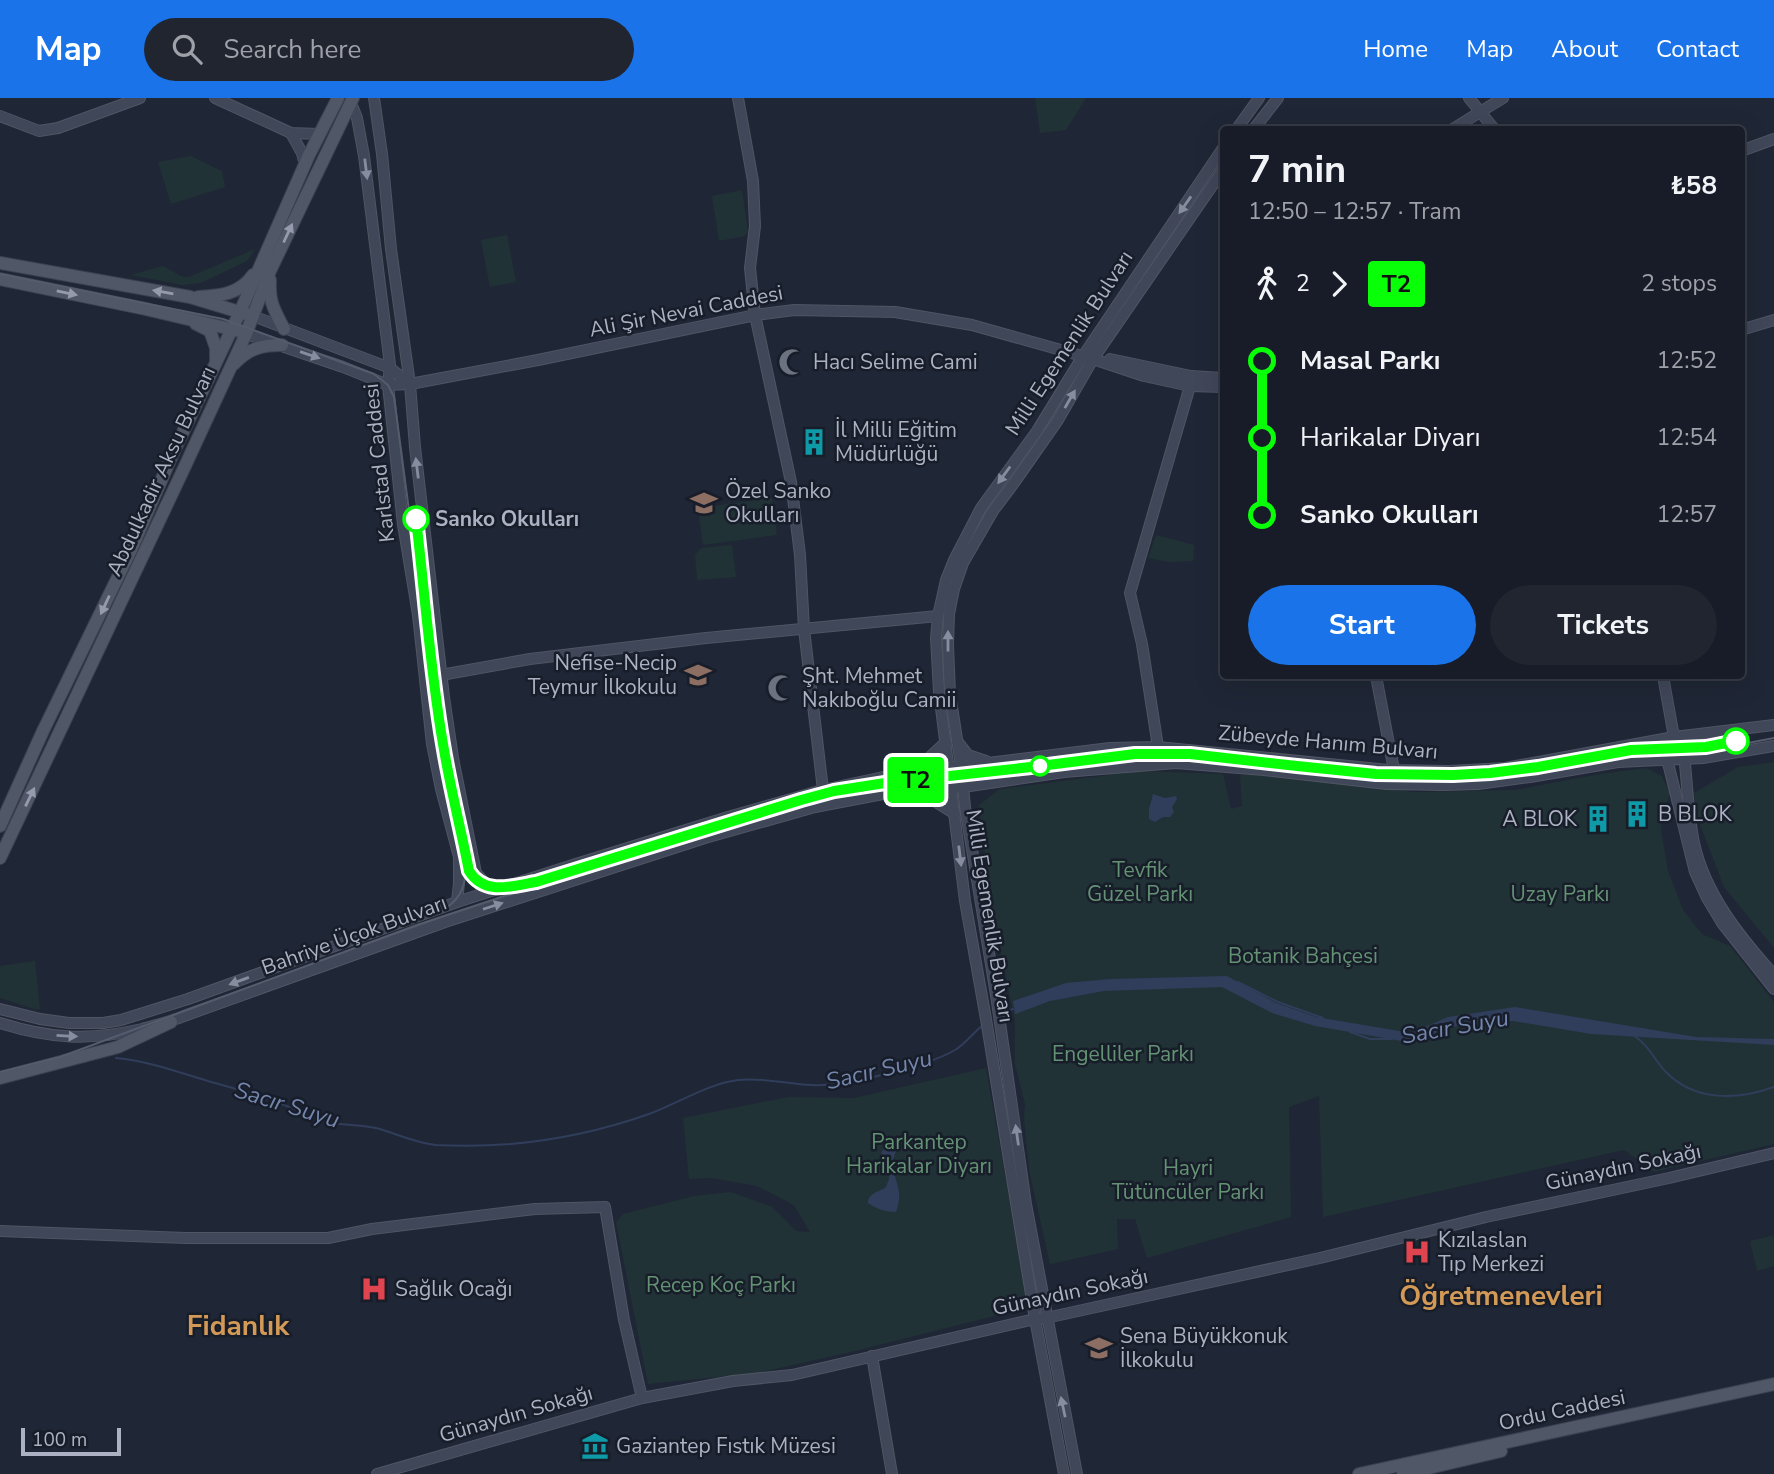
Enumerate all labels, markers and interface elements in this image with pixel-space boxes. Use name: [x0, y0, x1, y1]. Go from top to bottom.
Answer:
search box: [144, 18, 634, 81]
text: Map: [35, 27, 102, 72]
icon: search: [168, 30, 206, 68]
text: Search here: [224, 32, 361, 67]
text: Home: [1363, 33, 1428, 65]
text: Map: [1466, 33, 1513, 65]
text: About: [1551, 33, 1618, 65]
text: Contact: [1656, 33, 1739, 65]
text: 7 min: [1248, 144, 1346, 195]
one-way arrow: [360, 158, 371, 180]
text: ₺58: [1670, 168, 1717, 203]
one-way arrow: [1179, 195, 1192, 214]
text: 12:50 – 12:57 · Tram: [1248, 196, 1461, 227]
one-way arrow: [282, 223, 293, 243]
street label: Milli Egemenlik Bulvarı: [999, 245, 1139, 441]
icon: walk: [1248, 265, 1286, 303]
icon: forward: [1320, 265, 1358, 303]
text: 2: [1296, 268, 1310, 299]
text: T2: [1382, 268, 1411, 300]
text: 2 stops: [1641, 268, 1717, 299]
street label: Ali Şir Nevai Caddesi: [587, 278, 785, 344]
one-way arrow: [56, 287, 78, 298]
one-way arrow: [152, 287, 174, 298]
text: Masal Parkı: [1300, 343, 1440, 378]
text: 12:52: [1657, 345, 1717, 376]
mosque icon: Hacı Selime Cami: [777, 347, 807, 377]
place label: Hacı Selime Cami: [813, 348, 978, 376]
one-way arrow: [300, 350, 321, 361]
street label: Abdulkadir Aksu Bulvarı: [100, 362, 222, 580]
street label: Karlstad Caddesi: [357, 382, 401, 544]
one-way arrow: [1064, 389, 1076, 408]
place label: İl Milli Eğitim Müdürlüğü: [835, 416, 957, 468]
text: Harikalar Diyarı: [1300, 420, 1481, 455]
text: 12:54: [1657, 422, 1717, 453]
building icon: İl Milli Eğitim Müdürlüğü: [799, 427, 829, 457]
one-way arrow: [412, 457, 423, 479]
one-way arrow: [997, 466, 1011, 484]
place label: Özel Sanko Okulları: [725, 477, 831, 529]
school or university icon: Özel Sanko Okulları: [689, 488, 719, 518]
text: Sanko Okulları: [1300, 497, 1479, 532]
text: 12:57: [1657, 499, 1717, 530]
place label: Sanko Okulları: [435, 505, 579, 533]
marker: Sanko Okulları: [403, 506, 429, 532]
button: Start: [1248, 585, 1476, 665]
button: Tickets: [1490, 585, 1717, 665]
one-way arrow: [99, 595, 110, 615]
one-way arrow: [942, 630, 954, 652]
place label: Nefise-Necip Teymur İlkokulu: [528, 649, 677, 701]
school or university icon: Nefise-Necip Teymur İlkokulu: [683, 660, 713, 690]
place label: Şht. Mehmet Nakıboğlu Camii: [802, 662, 956, 714]
mosque icon: Şht. Mehmet Nakıboğlu Camii: [766, 673, 796, 703]
street label: Zübeyde Hanım Bulvarı: [1217, 718, 1439, 766]
unlabelled marker: [1723, 728, 1749, 754]
unlabelled marker: [1030, 756, 1050, 776]
line badge: T2: [884, 757, 948, 803]
text: T2: [901, 764, 931, 796]
one-way arrow: [24, 787, 36, 807]
building icon: B BLOK: [1622, 799, 1652, 829]
place label: B BLOK: [1658, 800, 1733, 828]
building icon: A BLOK: [1583, 804, 1613, 834]
place label: A BLOK: [1502, 805, 1578, 833]
street label: Milli Egemenlik Bulvarı: [959, 807, 1021, 1025]
one-way arrow: [955, 845, 966, 867]
park label: Tevfik Güzel Parkı: [1087, 856, 1193, 908]
park label: Uzay Parkı: [1511, 880, 1609, 908]
street label: Bahriye Üçok Bulvarı: [257, 888, 451, 982]
one-way arrow: [483, 901, 504, 911]
park label: Botanik Bahçesi: [1228, 942, 1378, 970]
one-way arrow: [229, 975, 250, 986]
water label: Sacır Suyu: [1399, 1002, 1511, 1052]
one-way arrow: [56, 1031, 78, 1042]
park label: Engelliler Parkı: [1052, 1040, 1194, 1068]
water label: Sacır Suyu: [823, 1043, 935, 1097]
water label: Sacır Suyu: [231, 1074, 343, 1136]
one-way arrow: [1011, 1123, 1022, 1145]
park label: Parkantep Harikalar Diyarı: [846, 1128, 992, 1180]
street label: Günaydın Sokağı: [1543, 1137, 1703, 1197]
park label: Hayri Tütüncüler Parkı: [1112, 1154, 1264, 1206]
place label: Kızılaslan Tıp Merkezi: [1438, 1226, 1544, 1278]
hospital icon: Kızılaslan Tıp Merkezi: [1402, 1237, 1432, 1267]
street label: Günaydın Sokağı: [990, 1262, 1150, 1322]
park label: Recep Koç Parkı: [646, 1271, 796, 1299]
hospital icon: Sağlık Ocağı: [359, 1274, 389, 1304]
place label: Sağlık Ocağı: [395, 1275, 512, 1303]
district label: Öğretmenevleri: [1399, 1277, 1603, 1315]
district label: Fidanlık: [187, 1307, 290, 1345]
place label: Sena Büyükkonuk İlkokulu: [1120, 1322, 1288, 1374]
school or university icon: Sena Büyükkonuk İlkokulu: [1084, 1333, 1114, 1363]
street label: Günaydın Sokağı: [436, 1379, 596, 1449]
street label: Ordu Caddesi: [1496, 1383, 1628, 1437]
one-way arrow: [1058, 1396, 1069, 1418]
scale bar: [21, 1425, 121, 1457]
text: 100 m: [32, 1427, 87, 1453]
museum icon: Gaziantep Fıstık Müzesi: [580, 1431, 610, 1461]
place label: Gaziantep Fıstık Müzesi: [616, 1432, 836, 1460]

